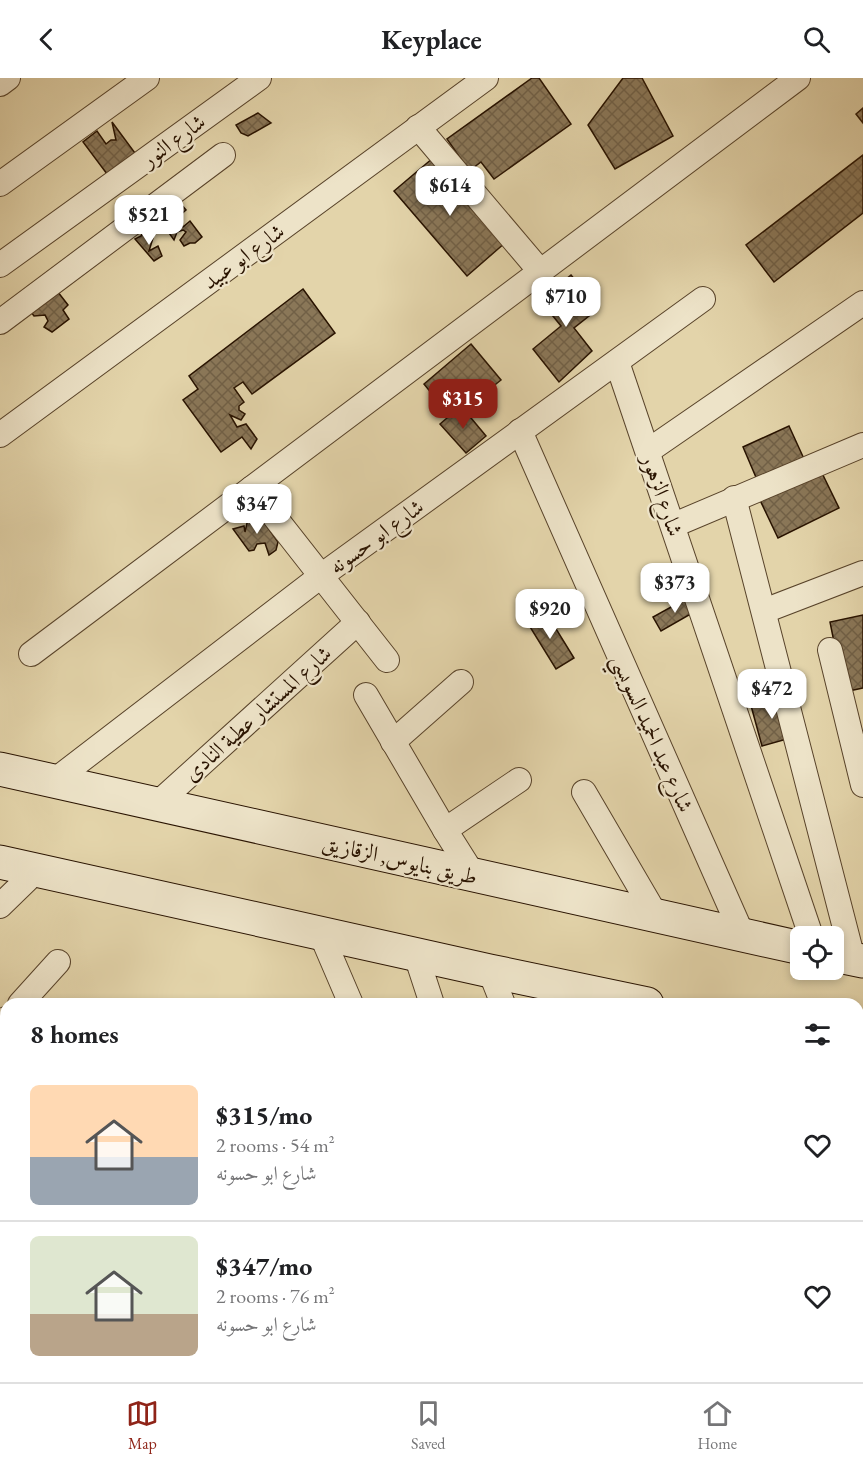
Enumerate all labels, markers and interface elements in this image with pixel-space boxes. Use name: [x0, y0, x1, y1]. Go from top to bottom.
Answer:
text: Keyplace: [381, 22, 482, 57]
icon: back: [30, 23, 63, 56]
icon: search: [800, 23, 833, 56]
street label: شارع النور: [134, 107, 214, 178]
pin: $614: [414, 166, 486, 217]
text: $614: [430, 172, 470, 198]
pin: $521: [113, 195, 185, 246]
text: $521: [129, 201, 169, 227]
street label: شارع ابو عبيد: [196, 217, 293, 299]
pin: $710: [530, 277, 602, 328]
text: $710: [546, 283, 586, 309]
pin: $315: [427, 379, 499, 430]
text: $315: [443, 385, 483, 411]
street label: شارع الزهور: [631, 448, 690, 541]
pin: $347: [221, 484, 293, 535]
text: $347: [237, 490, 277, 516]
street label: شارع ابو حسونه: [323, 492, 432, 584]
pin: $373: [639, 563, 711, 614]
text: $373: [655, 569, 695, 595]
pin: $920: [514, 589, 586, 640]
text: $920: [530, 595, 570, 621]
street label: شارع المستشار عطية النادى: [177, 639, 340, 791]
street label: شارع عبد الحميد السويسي: [599, 650, 700, 819]
pin: $472: [736, 669, 808, 720]
text: $472: [752, 675, 792, 701]
street label: طريق بنايوس, الزقازيق: [319, 828, 480, 891]
map controls: [790, 926, 844, 980]
button: locate: [790, 926, 844, 980]
text: 8 homes: [30, 1017, 119, 1051]
icon: filters: [801, 1018, 834, 1051]
text: $315/mo: [216, 1098, 312, 1132]
icon: home: [78, 1109, 150, 1181]
icon: heart: [801, 1129, 834, 1162]
text: 2 rooms · 54 m²: [216, 1132, 335, 1158]
text: شارع ابو حسونه: [216, 1160, 317, 1186]
text: $347/mo: [216, 1249, 312, 1283]
icon: home: [78, 1260, 150, 1332]
icon: heart: [801, 1280, 834, 1313]
text: 2 rooms · 76 m²: [216, 1283, 335, 1309]
text: شارع ابو حسونه: [216, 1311, 317, 1337]
tab: Map: [126, 1397, 159, 1454]
tab: Saved: [411, 1397, 445, 1454]
tab: Home: [697, 1397, 737, 1454]

